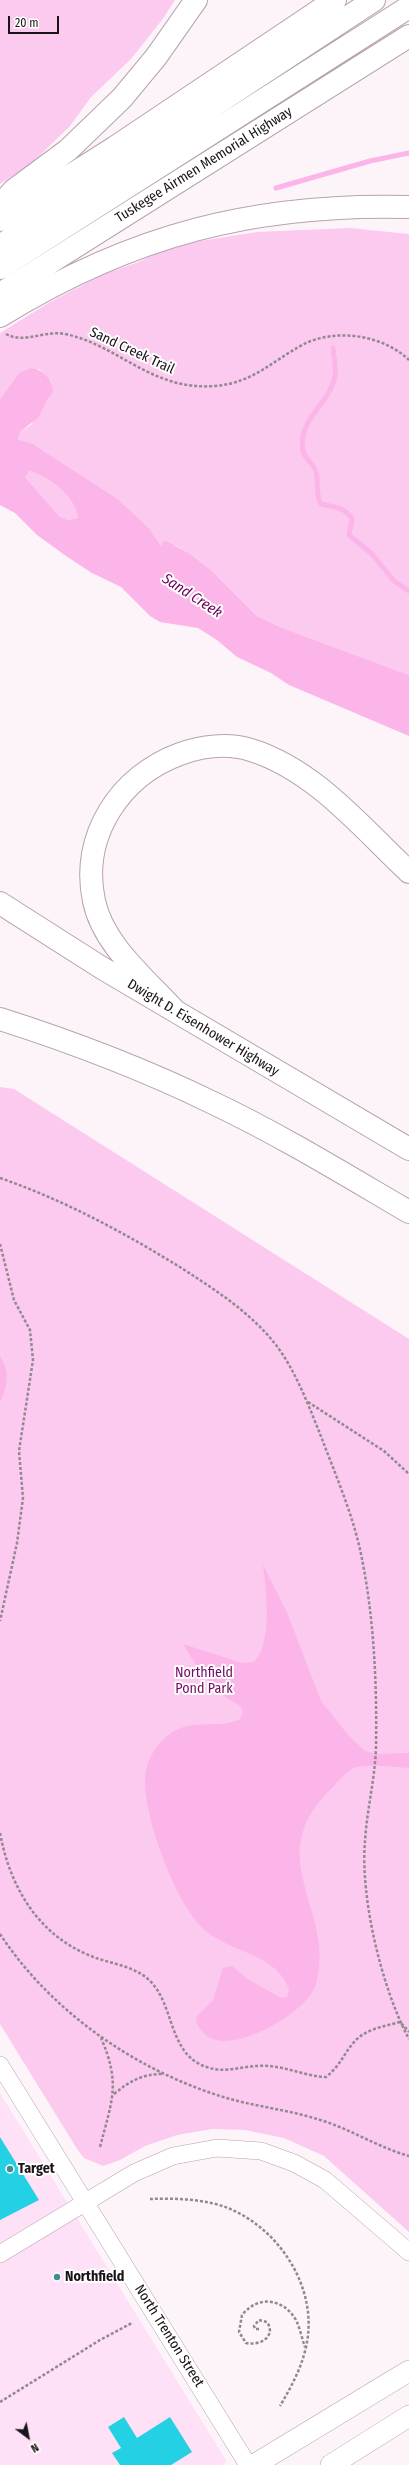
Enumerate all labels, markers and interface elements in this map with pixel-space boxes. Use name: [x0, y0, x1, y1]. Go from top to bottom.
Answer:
scale bar: [10, 8, 61, 34]
text: 20 m: [15, 16, 39, 30]
street label: Tuskegee Airmen Memorial Highway: [113, 104, 295, 226]
street label: Sand Creek Trail: [87, 324, 177, 378]
water label: Sand Creek: [159, 570, 225, 622]
street label: Dwight D. Eisenhower Highway: [124, 976, 282, 1080]
park label: Northfield Pond Park: [175, 1665, 233, 1698]
place label: Target: [18, 2161, 55, 2177]
marker: Target: [5, 2164, 15, 2174]
place label: Northfield: [65, 2269, 124, 2285]
marker: Northfield: [52, 2272, 62, 2282]
street label: North Trenton Street: [131, 2282, 207, 2390]
north arrow: [8, 2417, 48, 2457]
text: N: [28, 2440, 41, 2455]

